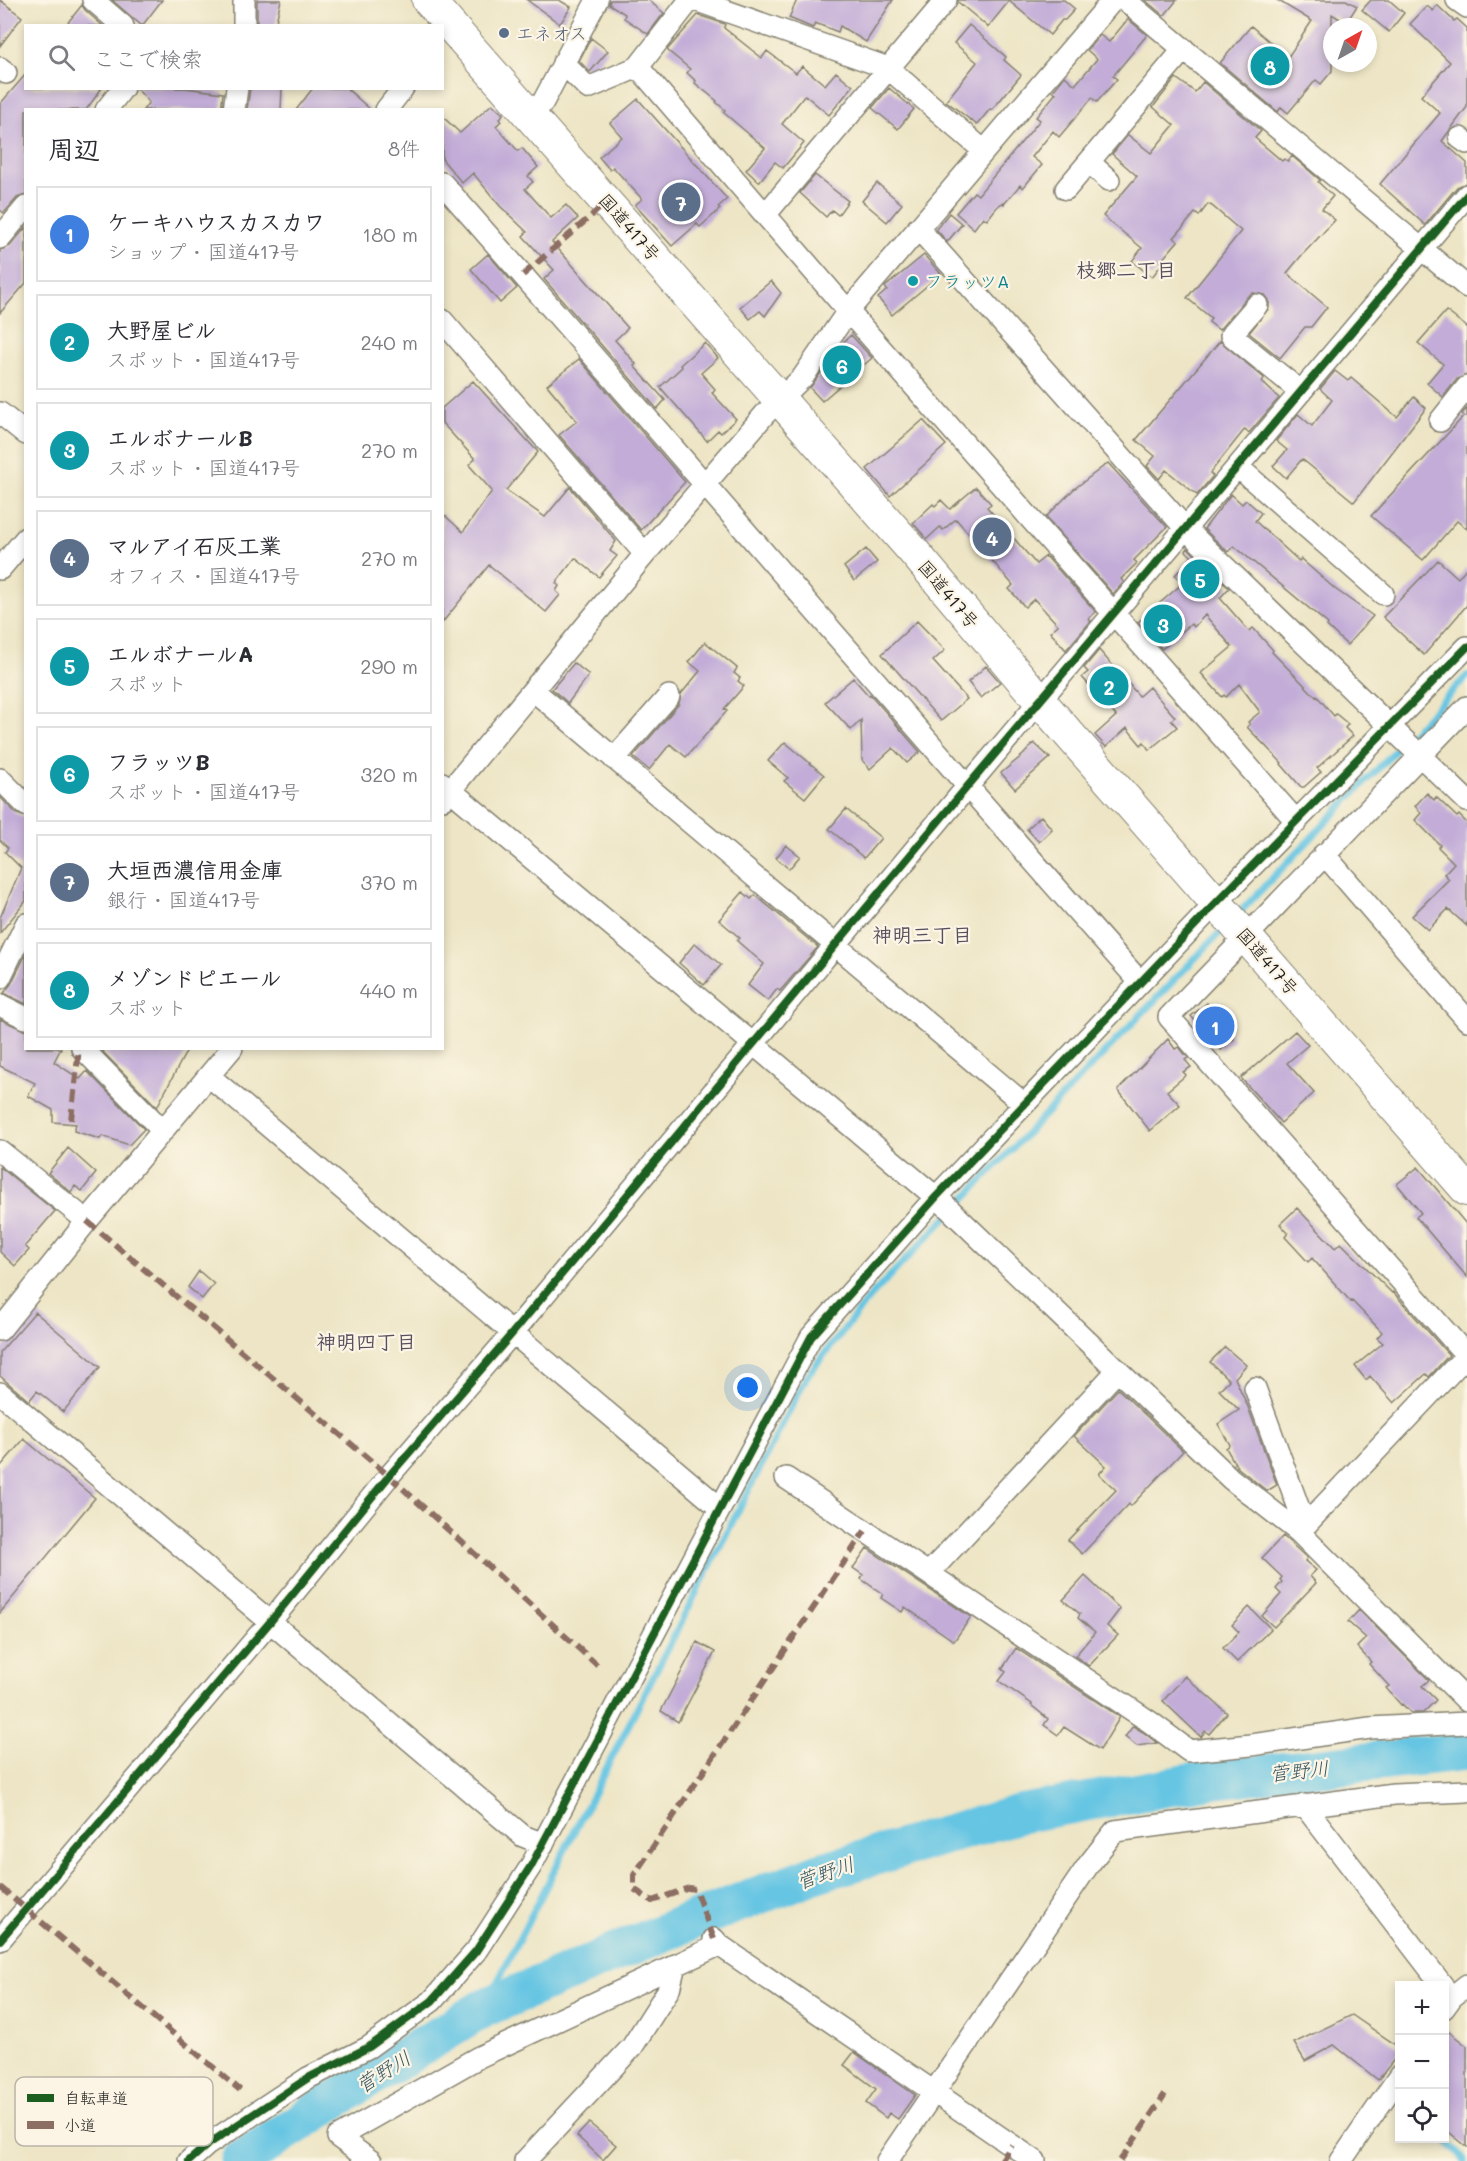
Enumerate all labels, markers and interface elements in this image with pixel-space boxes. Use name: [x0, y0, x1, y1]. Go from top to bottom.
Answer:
north arrow: [1323, 18, 1377, 72]
place label: エネオス: [516, 21, 587, 45]
search box: [24, 24, 444, 90]
marker: エネオス: [497, 26, 511, 40]
icon: search: [45, 41, 78, 74]
text: ここで検索: [93, 44, 203, 73]
pin: 8: [1250, 44, 1290, 88]
text: 周辺: [48, 132, 100, 166]
text: 8件: [388, 135, 420, 161]
pin: 7: [662, 180, 700, 224]
street label: 国道417号: [594, 188, 666, 266]
text: ケーキハウスカスカワ: [107, 207, 325, 236]
text: 1: [65, 221, 74, 247]
text: 180 m: [362, 221, 418, 247]
text: ショップ · 国道417号: [107, 238, 300, 264]
district label: 枝郷二丁目: [1076, 256, 1176, 282]
place label: フラッツA: [925, 269, 1009, 293]
marker: フラッツA: [906, 274, 920, 288]
text: 大野屋ビル: [107, 315, 217, 344]
text: 2: [64, 329, 75, 355]
text: 240 m: [360, 329, 418, 355]
pin: 6: [822, 342, 862, 388]
text: スポット · 国道417号: [107, 346, 300, 372]
text: エルボナールB: [107, 423, 253, 452]
text: 3: [64, 437, 76, 463]
text: 270 m: [361, 437, 418, 463]
text: スポット · 国道417号: [107, 454, 300, 480]
pin: 4: [972, 514, 1012, 560]
text: マルアイ石灰工業: [107, 531, 281, 560]
text: 4: [63, 545, 76, 571]
text: 270 m: [361, 545, 418, 571]
street label: 国道417号: [913, 555, 985, 633]
pin: 5: [1180, 556, 1220, 602]
text: オフィス · 国道417号: [107, 562, 300, 588]
pin: 3: [1144, 602, 1182, 646]
text: エルボナールA: [107, 639, 253, 668]
text: 5: [64, 653, 75, 679]
text: 290 m: [360, 653, 418, 679]
pin: 2: [1090, 664, 1128, 708]
text: スポット: [107, 670, 187, 696]
text: フラッツB: [107, 747, 210, 776]
text: 6: [63, 761, 76, 787]
text: 320 m: [360, 761, 418, 787]
text: スポット · 国道417号: [107, 778, 300, 804]
text: 大垣西濃信用金庫: [107, 855, 283, 884]
text: 7: [64, 869, 75, 895]
text: 370 m: [360, 869, 418, 895]
text: 銀行 · 国道417号: [107, 886, 260, 912]
district label: 神明三丁目: [872, 921, 972, 947]
street label: 国道417号: [1232, 922, 1304, 1000]
text: メゾンドピエール: [107, 963, 282, 992]
text: 8: [63, 977, 76, 1003]
text: 440 m: [360, 977, 418, 1003]
text: スポット: [107, 994, 187, 1020]
pin: 1: [1196, 1004, 1234, 1048]
district label: 神明四丁目: [316, 1328, 416, 1354]
your location: [733, 1373, 762, 1402]
water label: 菅野川: [1268, 1754, 1330, 1786]
water label: 菅野川: [792, 1850, 858, 1894]
map controls: [1395, 1981, 1449, 2143]
button: +: [1395, 1981, 1449, 2035]
button: −: [1395, 2035, 1449, 2089]
water label: 菅野川: [351, 2044, 415, 2098]
legend: [15, 2077, 213, 2146]
text: 自転車道: [64, 2087, 128, 2108]
button: locate: [1395, 2089, 1449, 2143]
text: 小道: [64, 2114, 96, 2135]

